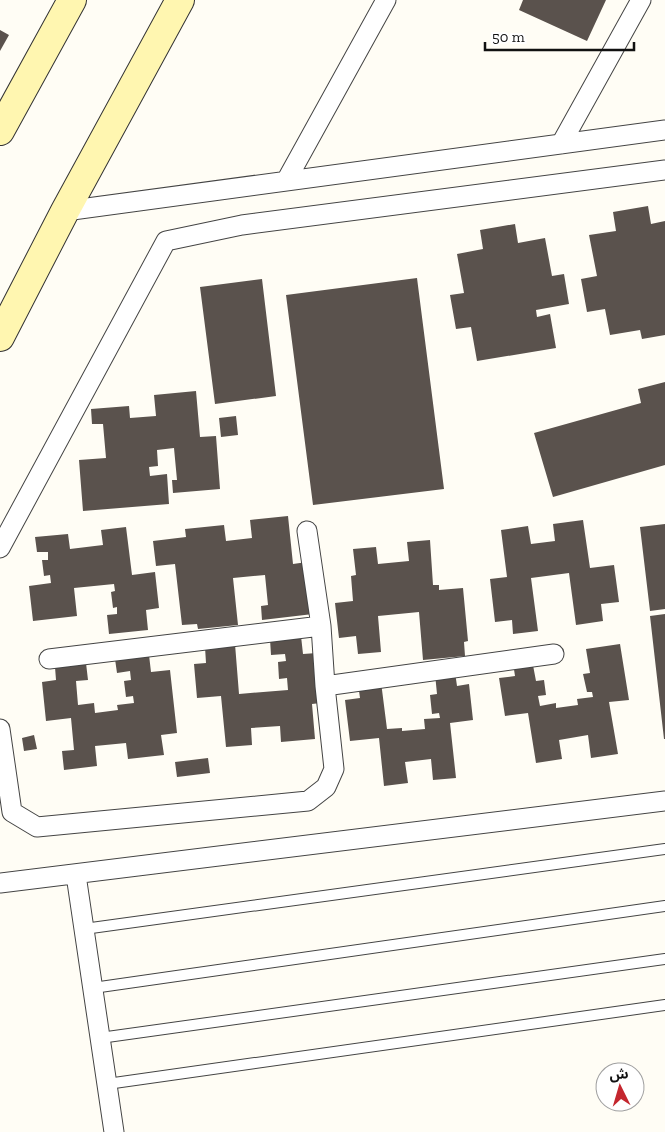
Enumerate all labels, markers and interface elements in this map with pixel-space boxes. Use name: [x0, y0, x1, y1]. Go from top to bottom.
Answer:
scale bar: [485, 20, 634, 52]
text: 50 m: [492, 28, 525, 46]
north arrow: [595, 1062, 645, 1112]
text: ش: [609, 1065, 629, 1084]

